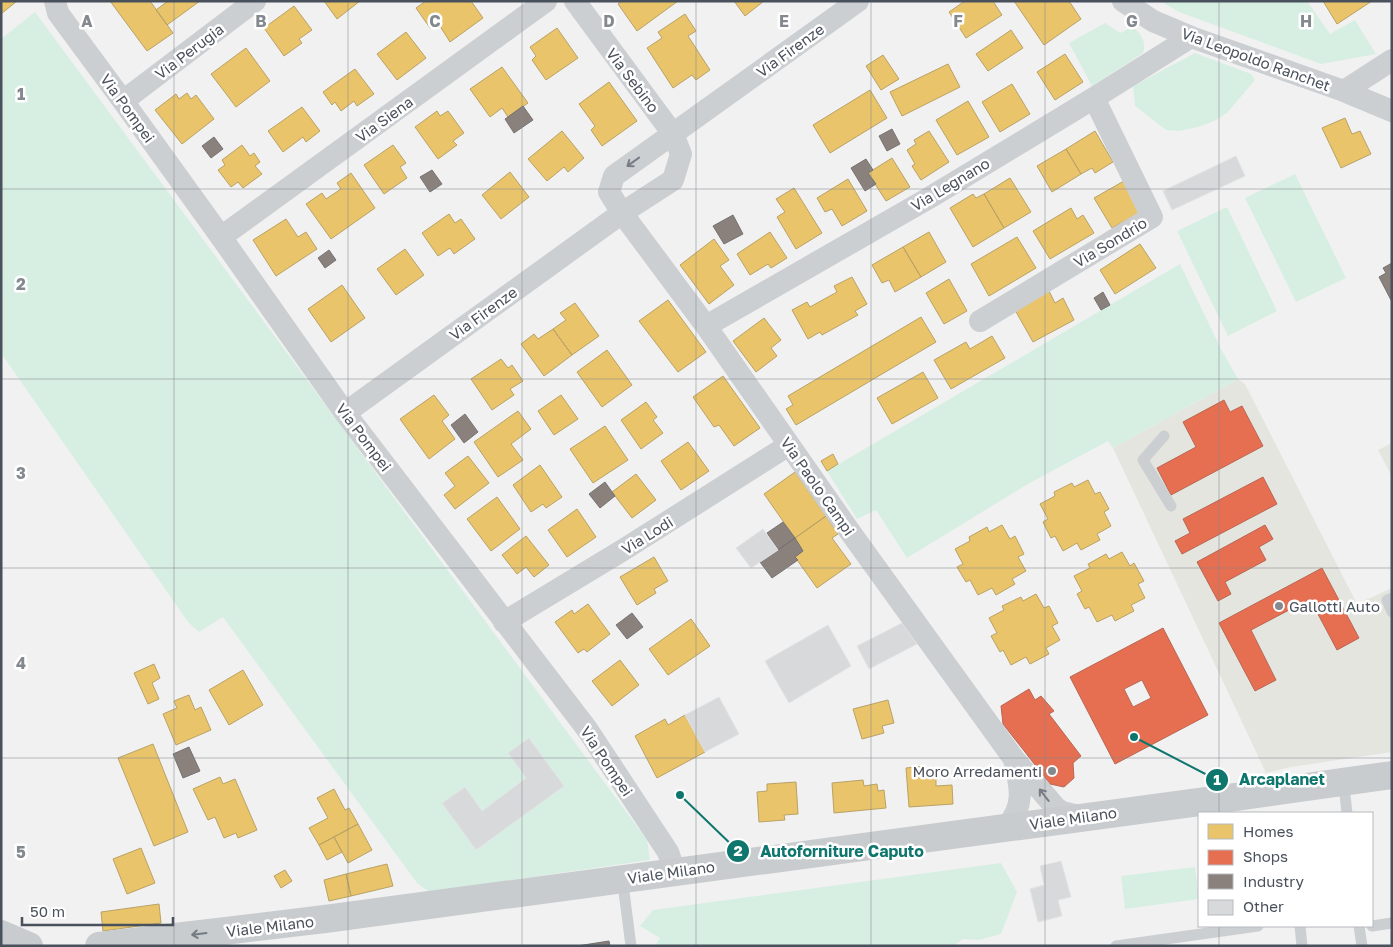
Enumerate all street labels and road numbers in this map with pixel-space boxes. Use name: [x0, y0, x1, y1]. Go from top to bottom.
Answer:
street label: Via Perugia: [151, 19, 227, 83]
street label: Via Firenze: [753, 19, 828, 81]
street label: Via Leopoldo Ranchet: [1179, 24, 1333, 94]
street label: Via Sebino: [603, 44, 663, 116]
street label: Via Pompei: [97, 70, 159, 146]
street label: Via Siena: [352, 92, 416, 146]
street label: Via Legnano: [907, 153, 993, 215]
street label: Via Sondrio: [1070, 213, 1150, 271]
street label: Via Firenze: [446, 282, 521, 344]
street label: Via Pompei: [333, 400, 395, 474]
street label: Via Paolo Campi: [777, 433, 859, 539]
street label: Via Lodi: [618, 512, 676, 558]
street label: Via Pompei: [577, 723, 637, 799]
street label: Viale Milano: [1028, 803, 1118, 833]
street label: Viale Milano: [626, 857, 716, 887]
street label: Viale Milano: [225, 912, 315, 940]

